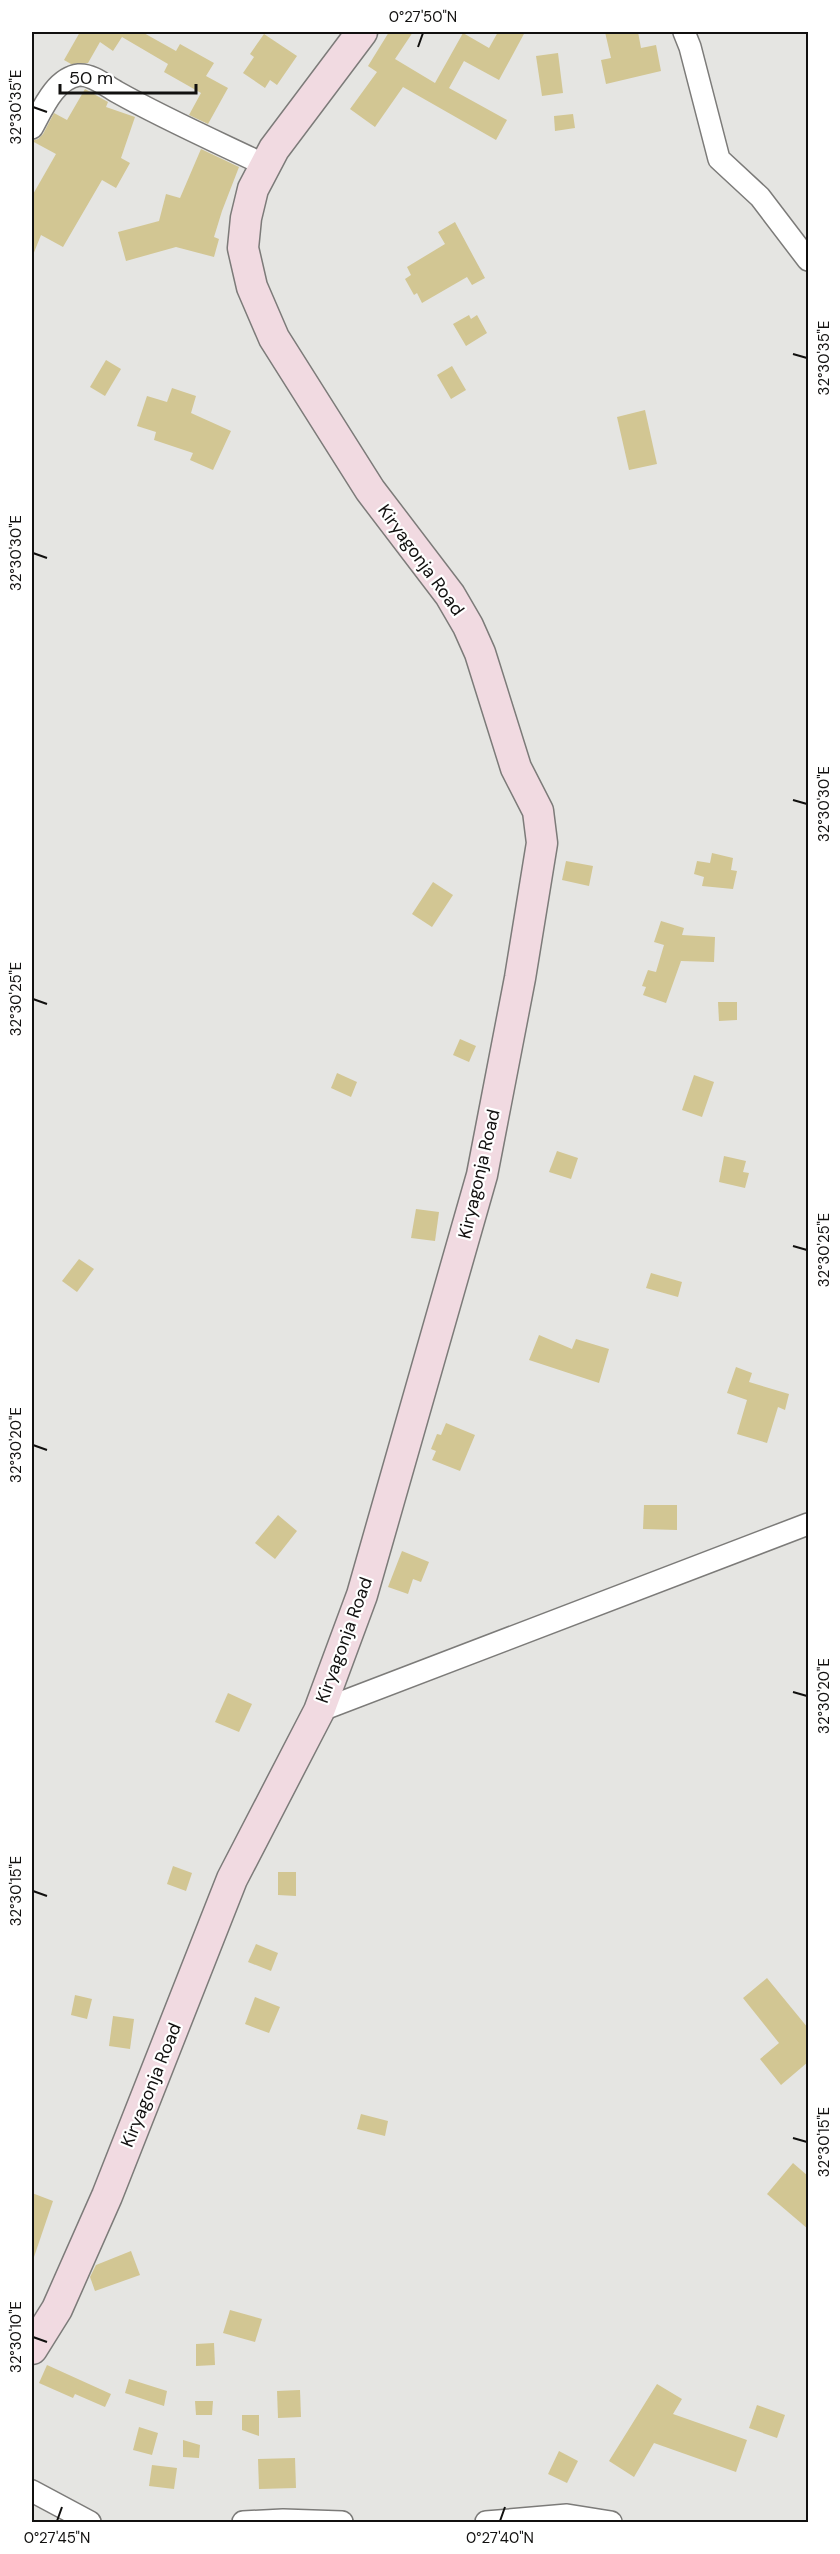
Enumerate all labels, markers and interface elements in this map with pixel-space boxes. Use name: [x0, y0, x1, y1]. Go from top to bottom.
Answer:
text: 0°27'50"N: [389, 7, 457, 27]
scale bar: [60, 57, 196, 95]
text: 50 m: [69, 66, 113, 90]
text: 32°30'35"E: [6, 70, 26, 144]
text: 32°30'35"E: [814, 321, 834, 395]
street label: Kiryagonja Road: [372, 499, 470, 621]
text: 32°30'30"E: [6, 515, 26, 591]
text: 32°30'30"E: [814, 766, 834, 842]
text: 32°30'25"E: [6, 962, 26, 1036]
street label: Kiryagonja Road: [452, 1107, 506, 1241]
text: 32°30'25"E: [814, 1213, 834, 1287]
text: 32°30'20"E: [6, 1407, 26, 1483]
street label: Kiryagonja Road: [310, 1574, 378, 1706]
text: 32°30'20"E: [814, 1658, 834, 1734]
text: 32°30'15"E: [6, 1856, 26, 1926]
street label: Kiryagonja Road: [115, 2019, 187, 2151]
text: 32°30'15"E: [814, 2107, 834, 2177]
text: 32°30'10"E: [6, 2301, 26, 2373]
text: 0°27'45"N: [24, 2528, 90, 2548]
text: 0°27'40"N: [466, 2528, 534, 2548]

